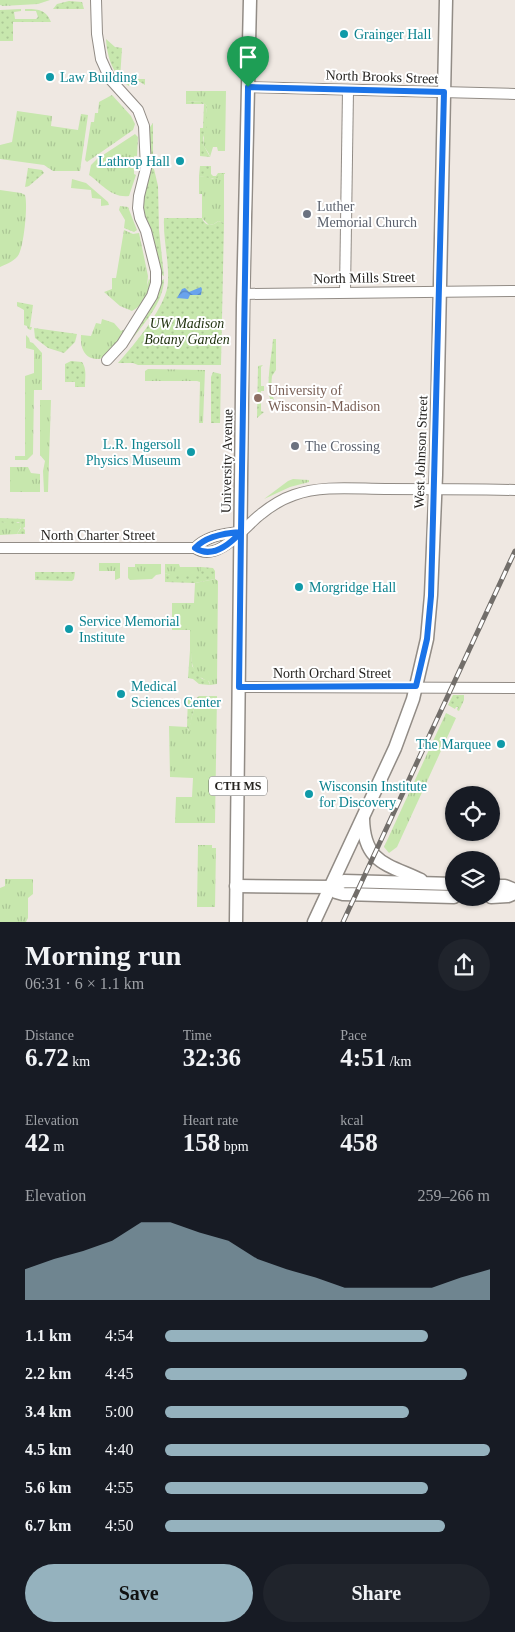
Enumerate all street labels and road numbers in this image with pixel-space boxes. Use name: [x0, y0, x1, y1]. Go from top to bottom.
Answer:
street label: North Brooks Street: [325, 68, 439, 86]
street label: North Mills Street: [313, 270, 415, 286]
street label: West Johnson Street: [412, 395, 430, 509]
street label: University Avenue: [219, 409, 235, 513]
street label: North Charter Street: [41, 528, 155, 543]
street label: North Orchard Street: [273, 666, 391, 681]
road number: CTH MS: [209, 776, 267, 796]

